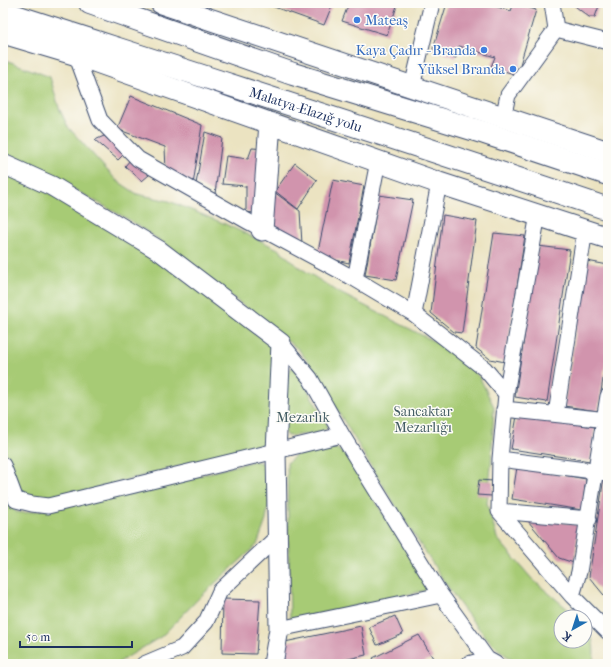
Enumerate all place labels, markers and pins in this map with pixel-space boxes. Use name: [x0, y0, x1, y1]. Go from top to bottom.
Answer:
place label: Mateaş: [365, 12, 408, 29]
marker: Mateaş: [352, 15, 362, 25]
place label: Kaya Çadır - Branda: [356, 42, 477, 59]
marker: Kaya Çadır - Branda: [479, 45, 489, 55]
place label: Yüksel Branda: [417, 61, 506, 78]
marker: Yüksel Branda: [508, 64, 518, 74]

